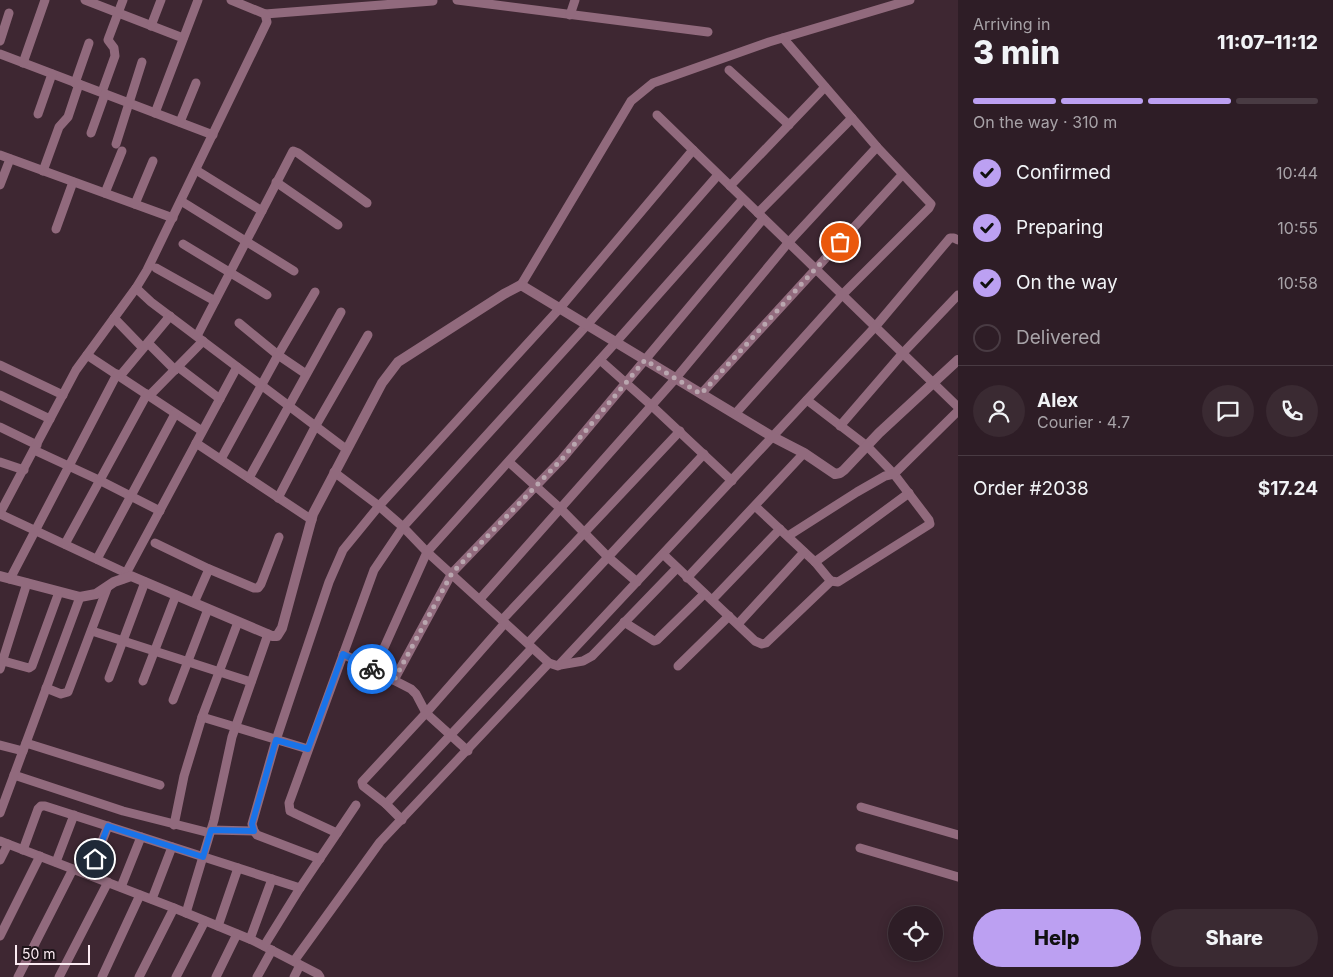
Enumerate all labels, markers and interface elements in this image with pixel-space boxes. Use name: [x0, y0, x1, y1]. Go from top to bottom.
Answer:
text: Arriving in: [973, 14, 1050, 34]
text: 11:07–11:12: [1217, 31, 1318, 54]
text: 3 min: [973, 33, 1060, 72]
text: On the way · 310 m: [973, 112, 1117, 132]
icon: check: [973, 159, 1001, 187]
text: Confirmed: [1016, 161, 1111, 184]
text: 10:44: [1276, 163, 1318, 183]
icon: check: [973, 214, 1001, 242]
text: Preparing: [1016, 216, 1103, 239]
text: 10:55: [1277, 218, 1318, 238]
pin: [819, 221, 861, 263]
icon: bag: [826, 228, 854, 256]
icon: check: [973, 269, 1001, 297]
text: On the way: [1016, 271, 1118, 294]
text: 10:58: [1277, 273, 1318, 293]
text: Delivered: [1016, 326, 1101, 349]
button: person: [973, 385, 1025, 437]
button: chat: [1202, 385, 1254, 437]
button: phone: [1266, 385, 1318, 437]
text: Alex: [1037, 389, 1078, 412]
text: Courier · 4.7: [1037, 412, 1130, 432]
text: Order #2038: [973, 477, 1089, 500]
text: $17.24: [1258, 477, 1318, 500]
courier: [347, 644, 397, 694]
icon: bike: [358, 655, 386, 683]
pin: [74, 838, 116, 880]
icon: home: [81, 845, 109, 873]
map controls: [888, 906, 943, 961]
button: locate: [888, 906, 943, 961]
button: Help: [973, 909, 1141, 967]
button: Share: [1151, 909, 1318, 967]
scale bar: [15, 942, 90, 965]
text: 50 m: [22, 945, 56, 962]

